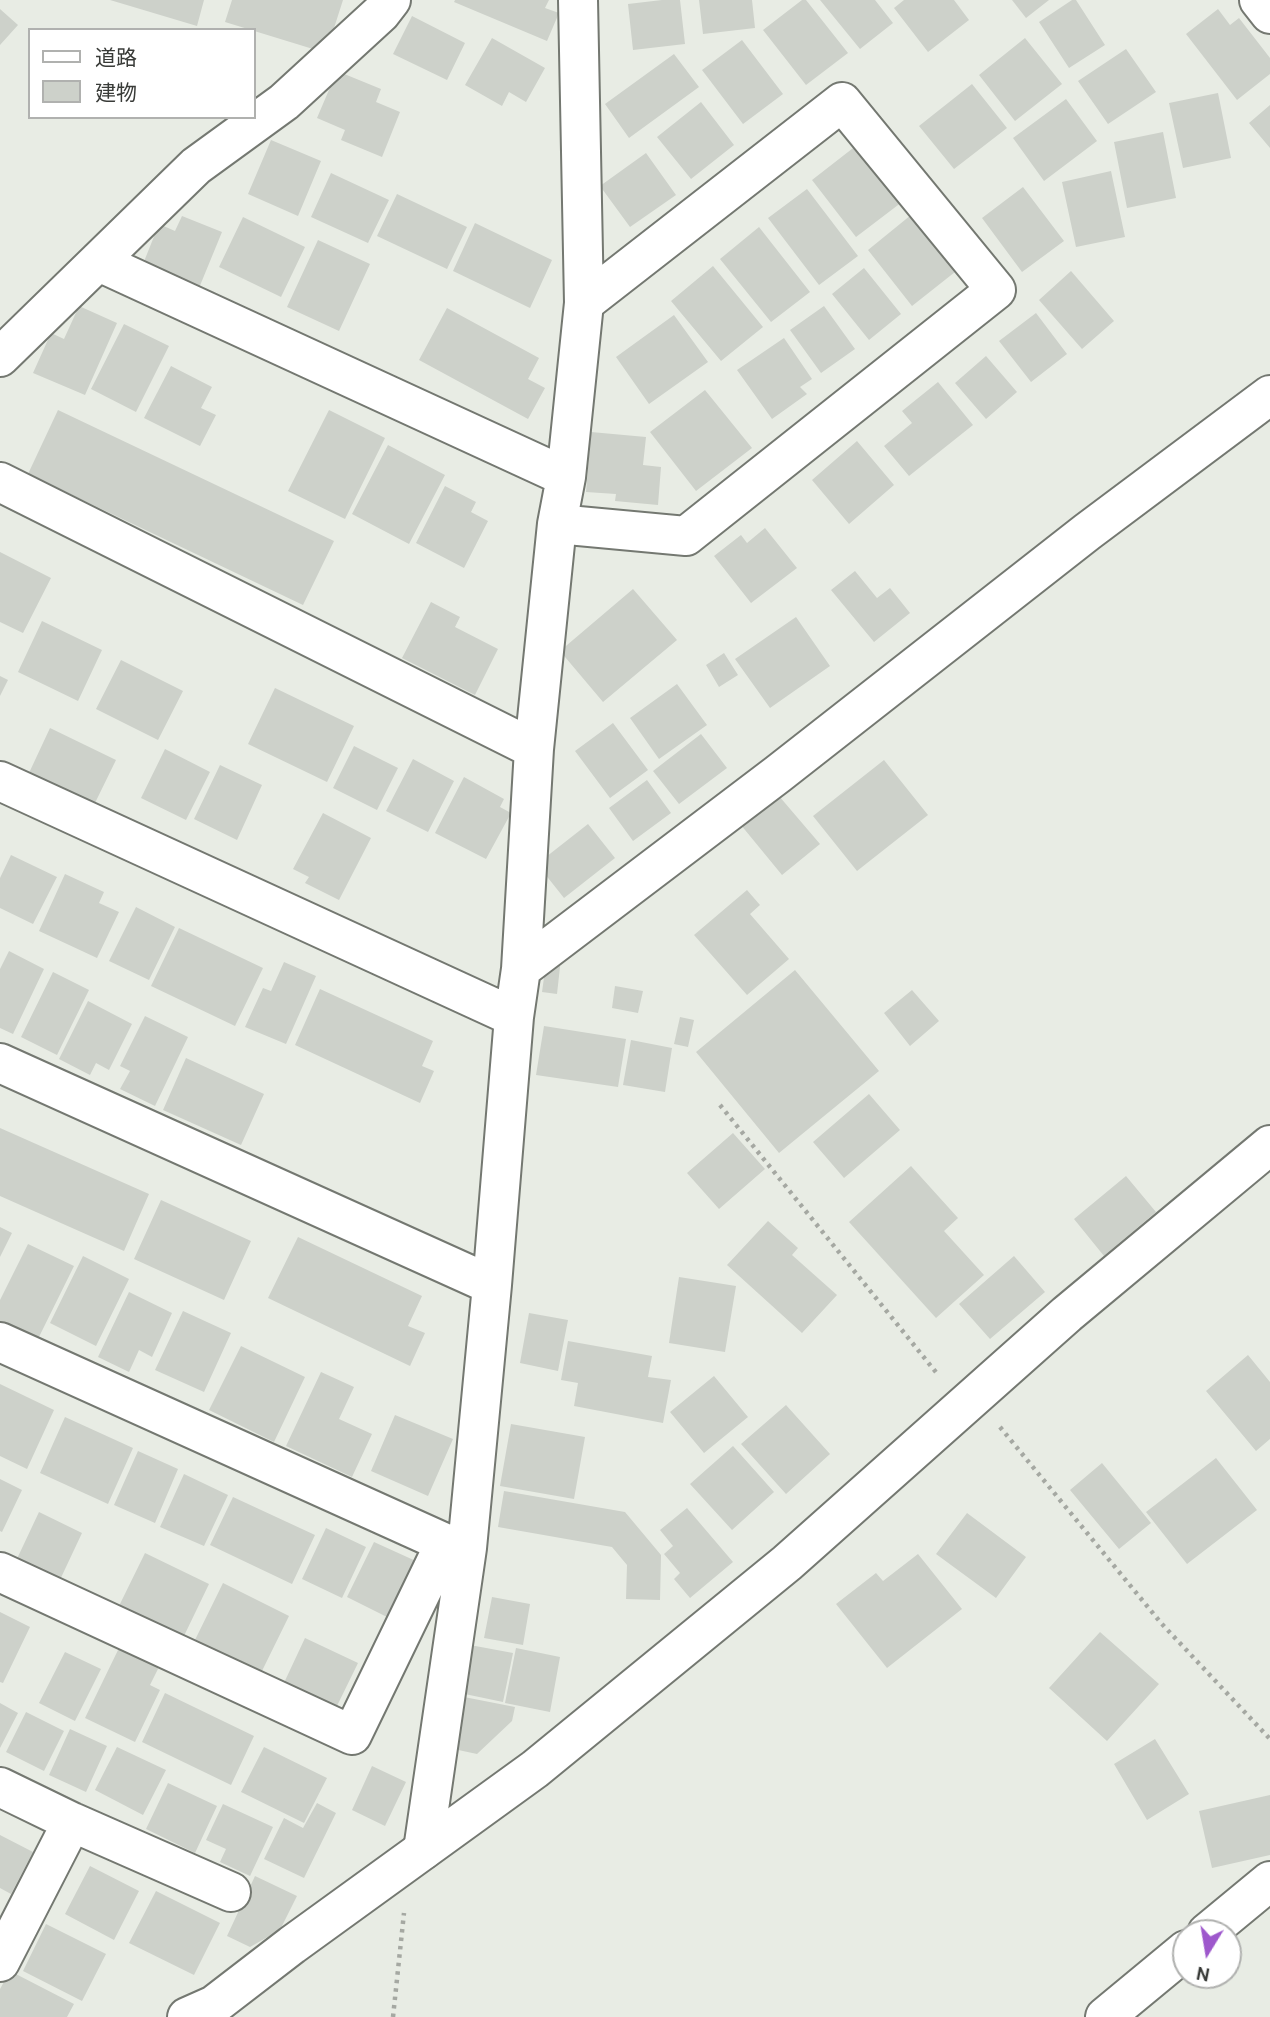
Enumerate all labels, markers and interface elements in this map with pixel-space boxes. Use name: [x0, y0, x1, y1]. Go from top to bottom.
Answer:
legend: [28, 28, 256, 119]
text: 道路: [95, 46, 137, 73]
text: 建物: [95, 81, 137, 108]
north arrow: [1172, 1919, 1242, 1989]
text: N: [1194, 1960, 1212, 1986]

